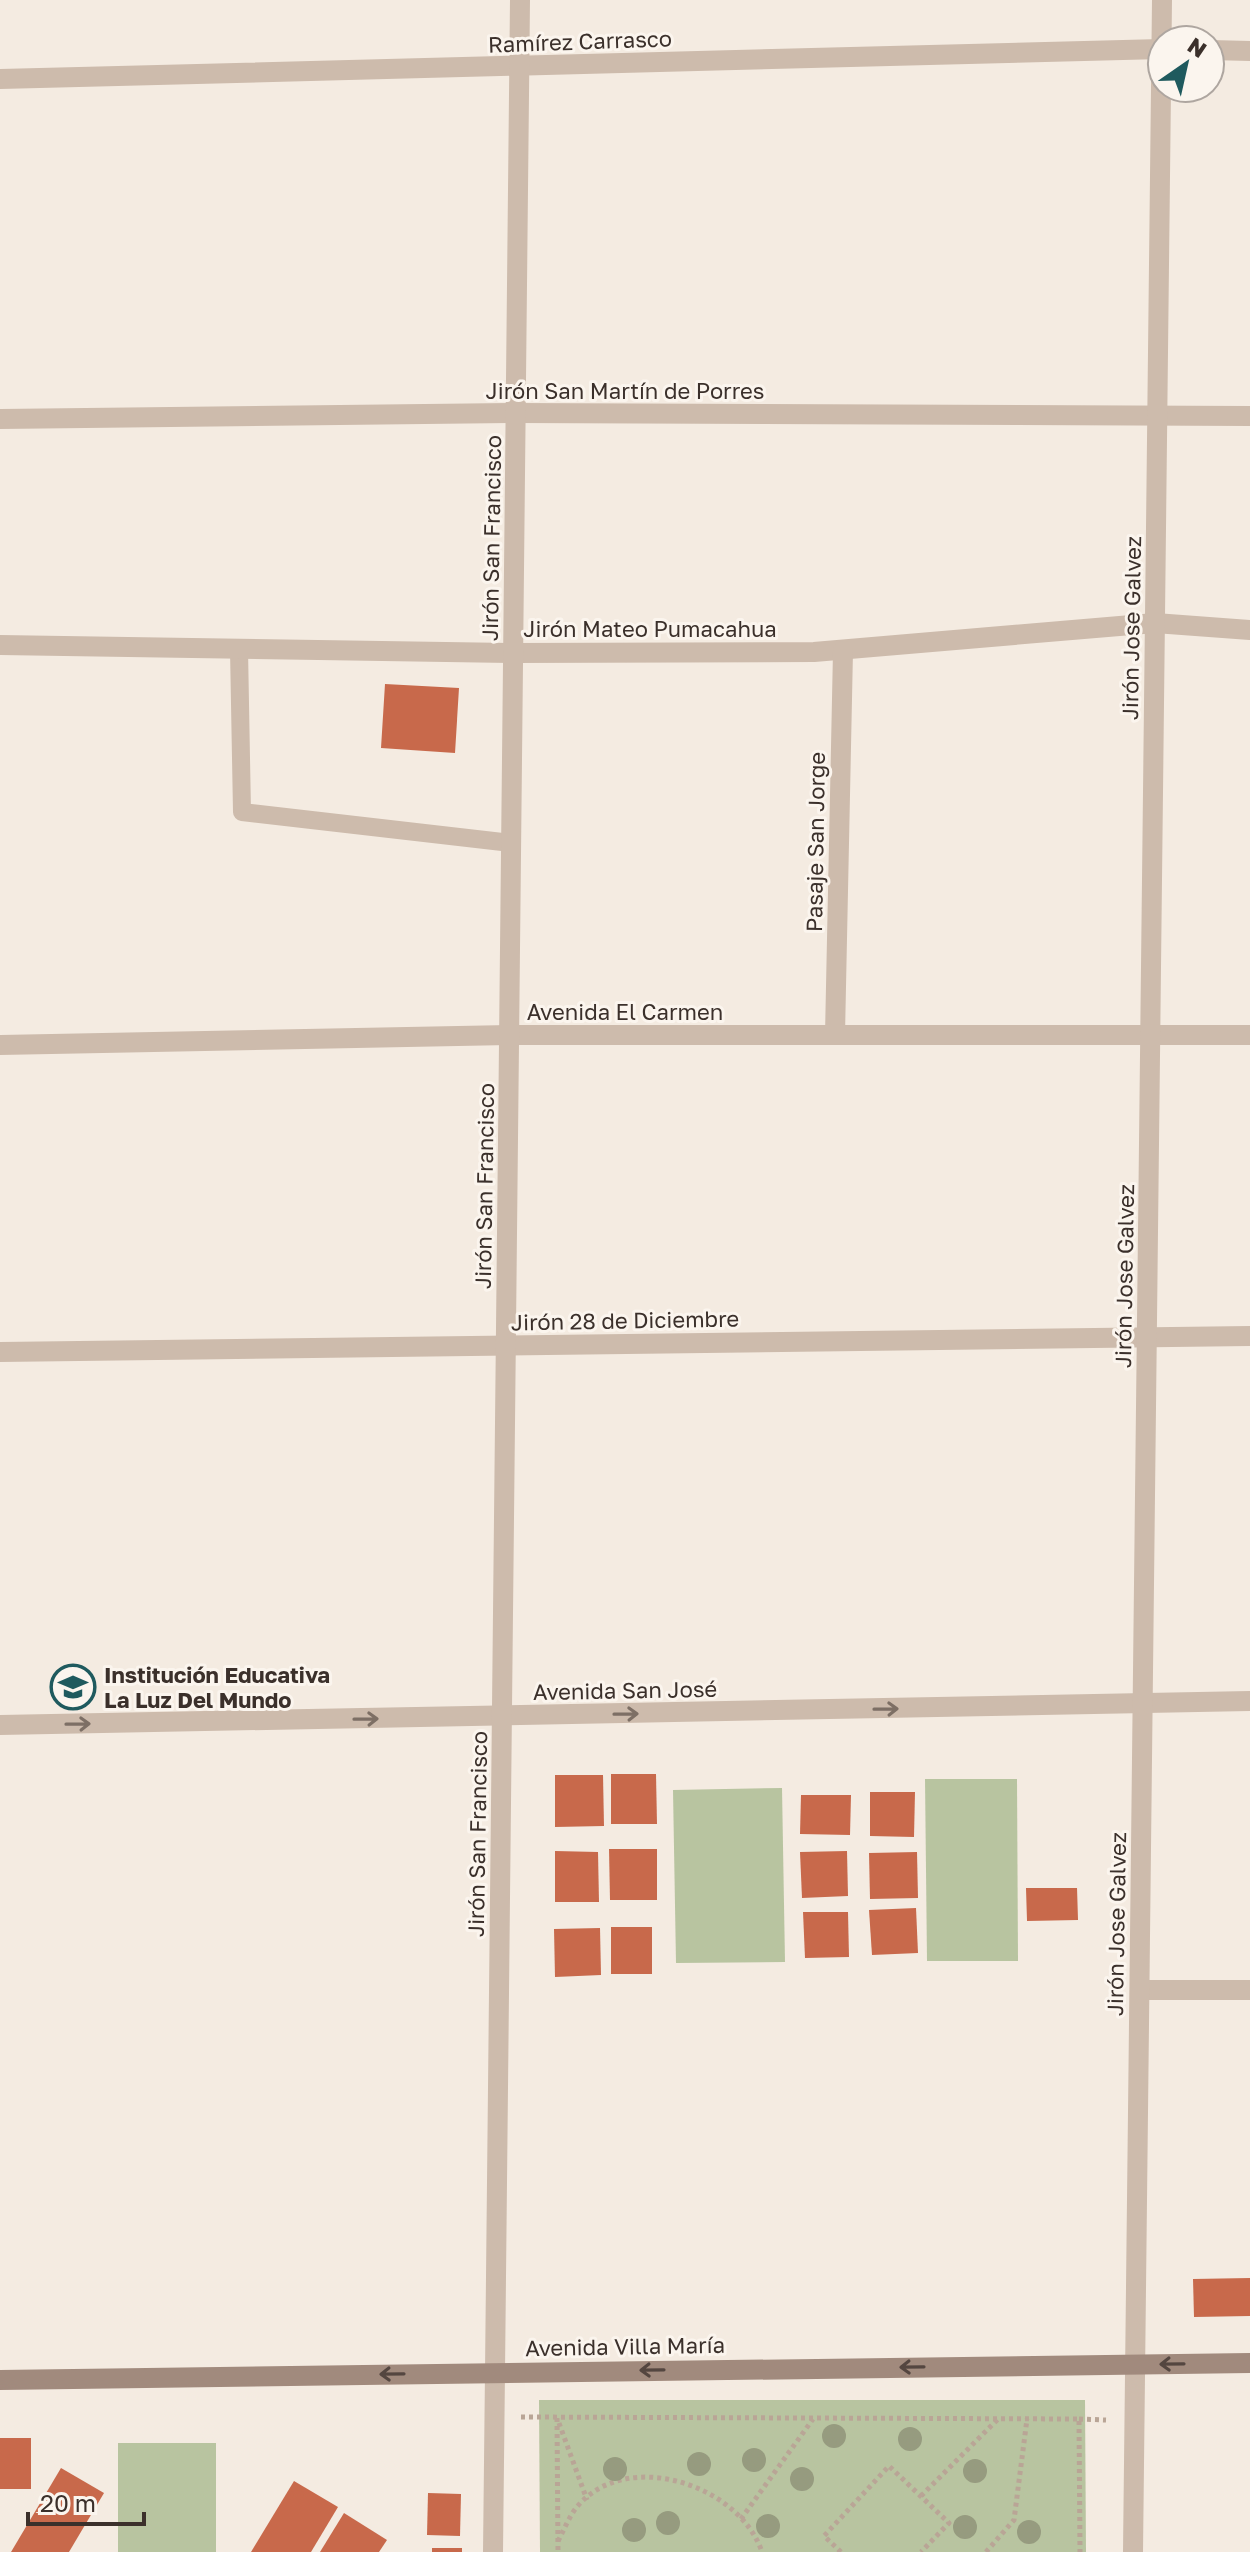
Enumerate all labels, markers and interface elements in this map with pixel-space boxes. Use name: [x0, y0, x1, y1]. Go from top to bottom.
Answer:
street label: Ramírez Carrasco: [488, 24, 672, 58]
north arrow: [1146, 24, 1226, 104]
text: N: [1183, 31, 1212, 63]
street label: Jirón San Martín de Porres: [486, 377, 764, 404]
street label: Jirón San Francisco: [476, 435, 506, 641]
street label: Jirón Jose Galvez: [1116, 536, 1146, 720]
street label: Jirón Mateo Pumacahua: [523, 615, 777, 642]
street label: Pasaje San Jorge: [800, 752, 830, 932]
street label: Avenida El Carmen: [527, 998, 723, 1025]
street label: Jirón San Francisco: [469, 1083, 499, 1289]
street label: Jirón Jose Galvez: [1109, 1184, 1139, 1368]
street label: Jirón 28 de Diciembre: [511, 1305, 739, 1335]
place label: Institución Educativa La Luz Del Mundo: [104, 1661, 330, 1713]
school or university icon: Institución Educativa La Luz Del Mundo: [49, 1663, 97, 1711]
street label: Avenida San José: [533, 1675, 717, 1705]
one-way arrow: [872, 1701, 899, 1716]
one-way arrow: [612, 1707, 639, 1722]
one-way arrow: [352, 1711, 379, 1727]
one-way arrow: [64, 1716, 91, 1732]
street label: Jirón San Francisco: [462, 1731, 492, 1937]
street label: Jirón Jose Galvez: [1101, 1832, 1131, 2016]
street label: Avenida Villa María: [525, 2331, 725, 2361]
one-way arrow: [1159, 2356, 1186, 2371]
one-way arrow: [899, 2359, 926, 2375]
one-way arrow: [639, 2362, 666, 2378]
one-way arrow: [379, 2366, 406, 2381]
scale bar: [28, 2476, 144, 2526]
text: 20 m: [40, 2488, 96, 2517]

